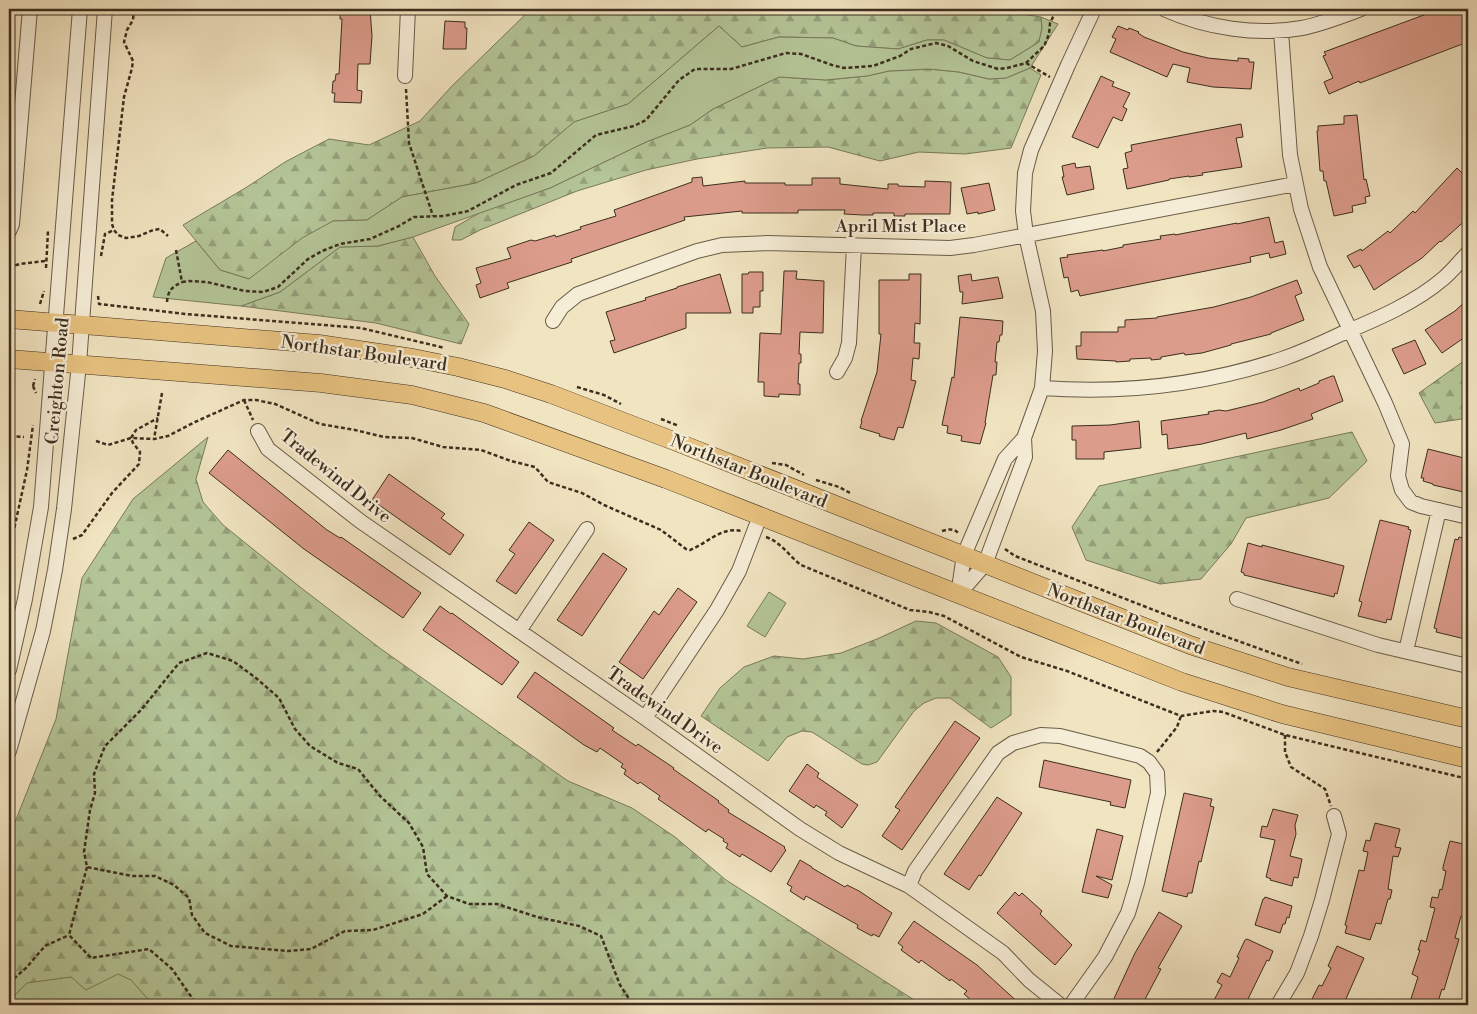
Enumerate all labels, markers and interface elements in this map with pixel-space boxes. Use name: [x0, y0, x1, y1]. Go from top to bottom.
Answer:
street label: April Mist Place: [835, 215, 966, 238]
street label: Creighton Road: [40, 316, 75, 446]
street label: Northstar Boulevard: [279, 330, 449, 377]
street label: Tradewind Drive: [275, 424, 396, 528]
street label: Northstar Boulevard: [667, 429, 831, 514]
street label: Northstar Boulevard: [1044, 579, 1209, 660]
street label: Tradewind Drive: [602, 662, 727, 759]

